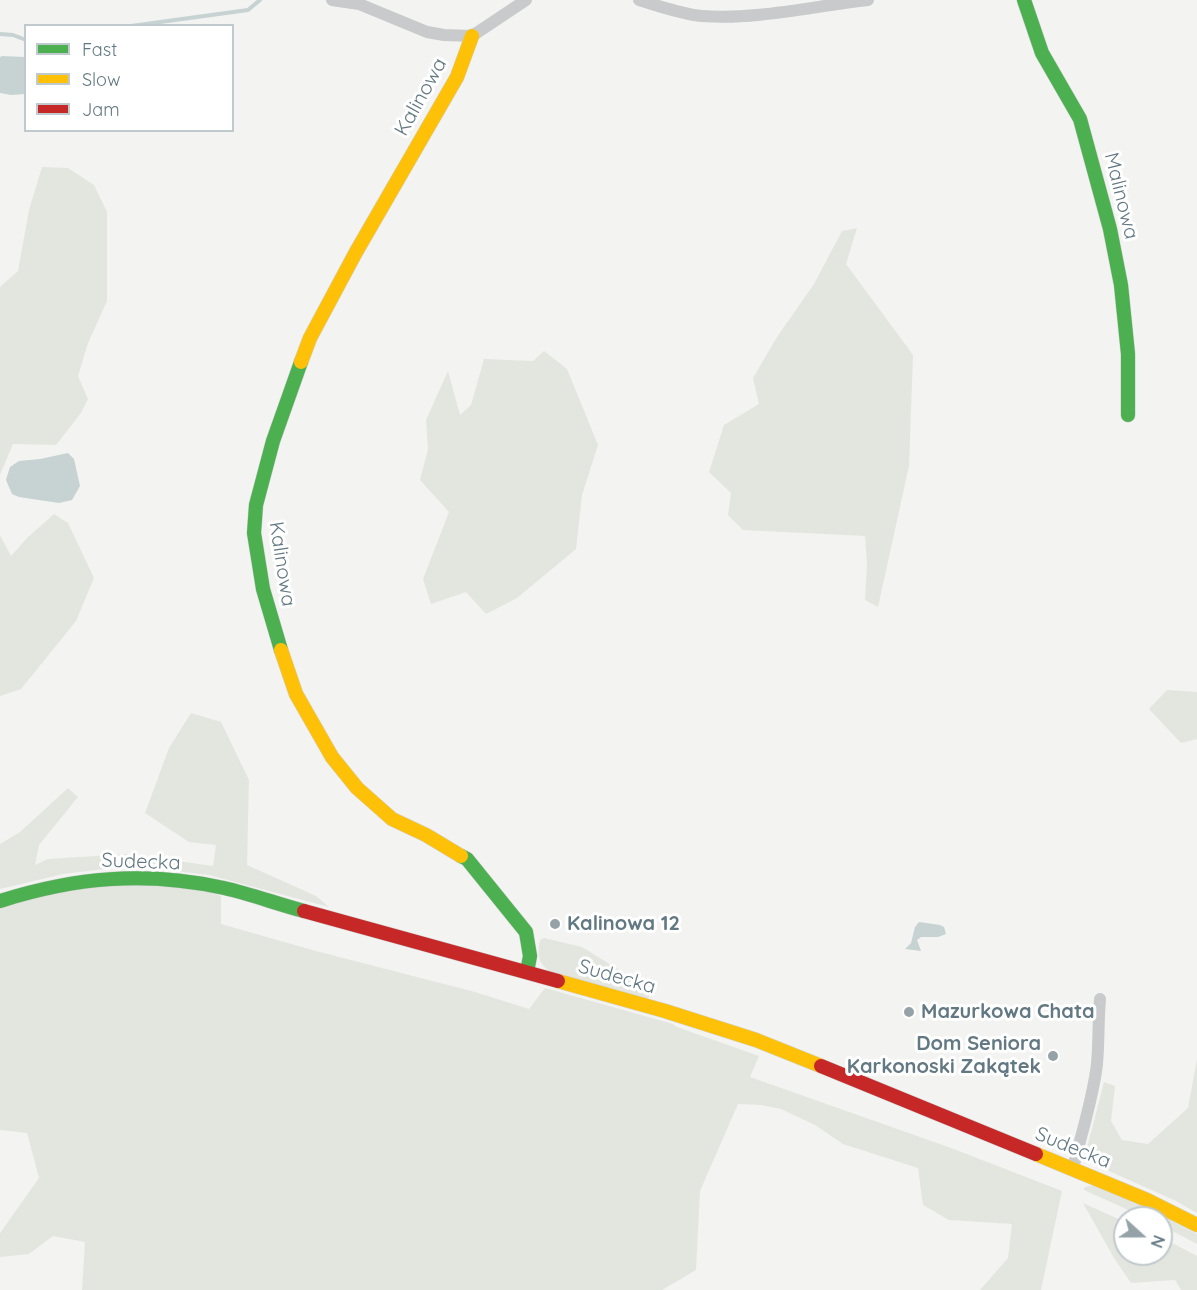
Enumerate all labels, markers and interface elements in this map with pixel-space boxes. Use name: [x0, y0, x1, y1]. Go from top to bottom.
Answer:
legend: [24, 24, 234, 132]
text: Fast: [82, 38, 117, 61]
street label: Kalinowa: [390, 54, 452, 140]
text: Slow: [82, 68, 120, 91]
text: Jam: [82, 98, 120, 121]
street label: Malinowa: [1099, 150, 1143, 242]
street label: Kalinowa: [263, 520, 301, 608]
street label: Sudecka: [101, 849, 181, 875]
place label: Kalinowa 12: [567, 912, 680, 936]
marker: Kalinowa 12: [548, 917, 562, 931]
street label: Sudecka: [576, 955, 658, 999]
place label: Mazurkowa Chata: [921, 1000, 1095, 1024]
marker: Mazurkowa Chata: [902, 1005, 916, 1019]
place label: Dom Seniora Karkonoski Zakątek: [847, 1032, 1041, 1079]
marker: Dom Seniora Karkonoski Zakątek: [1046, 1049, 1060, 1063]
street label: Sudecka: [1032, 1122, 1114, 1174]
north arrow: [1113, 1206, 1173, 1266]
text: N: [1146, 1233, 1169, 1251]

